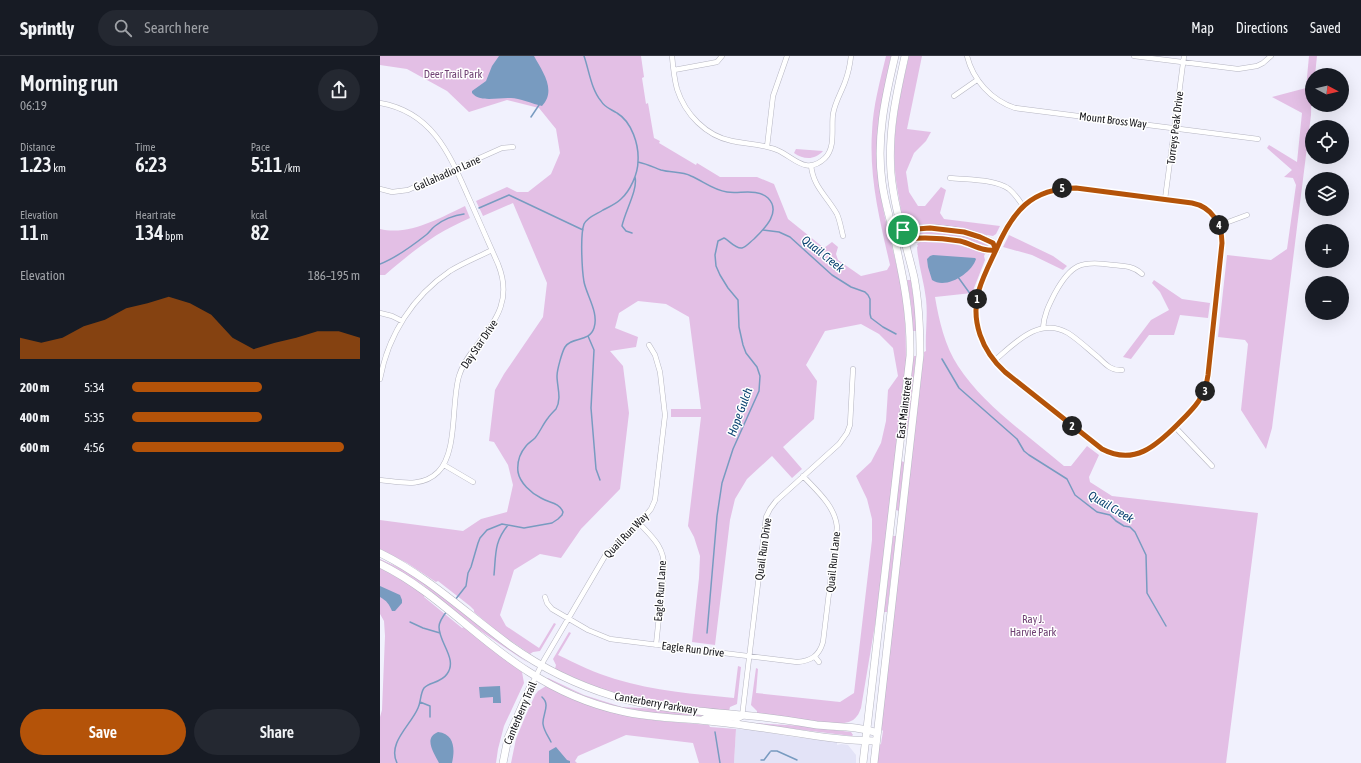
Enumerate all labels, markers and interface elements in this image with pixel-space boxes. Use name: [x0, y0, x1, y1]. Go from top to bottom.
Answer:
search box: [98, 10, 378, 46]
text: Sprintly: [20, 17, 74, 39]
icon: search: [112, 17, 134, 39]
text: Search here: [144, 19, 209, 36]
text: Map: [1191, 20, 1214, 36]
text: Directions: [1236, 20, 1288, 36]
text: Saved: [1310, 20, 1341, 36]
park label: Deer Trail Park: [424, 68, 482, 80]
north arrow: [1305, 68, 1349, 112]
map controls: [1305, 68, 1349, 320]
button: share: [318, 69, 360, 111]
text: Morning run: [20, 70, 118, 96]
street label: Torreys Peak Drive: [1165, 91, 1185, 165]
text: 06:19: [20, 98, 47, 113]
street label: Mount Bross Way: [1078, 110, 1148, 130]
button: locate: [1305, 120, 1349, 164]
text: Distance: [20, 141, 55, 153]
text: Time: [135, 141, 155, 153]
text: Pace: [251, 141, 270, 153]
text: 1.23: [20, 153, 52, 176]
text: 6:23: [135, 153, 167, 176]
text: 5:11: [251, 153, 282, 176]
street label: Gallahadion Lane: [412, 153, 482, 193]
text: km: [52, 162, 66, 174]
text: /km: [282, 162, 300, 174]
button: layers: [1305, 172, 1349, 216]
pin: 5: [1052, 178, 1072, 198]
text: 5: [1059, 182, 1065, 194]
text: Elevation: [20, 209, 58, 221]
text: Heart rate: [135, 209, 176, 221]
text: kcal: [251, 209, 267, 221]
pin: [886, 213, 920, 247]
pin: 4: [1209, 215, 1229, 235]
icon: arrive: [892, 219, 914, 241]
text: 4: [1216, 219, 1222, 231]
text: 11: [20, 221, 39, 244]
text: 134: [135, 221, 164, 244]
text: 82: [251, 221, 269, 244]
button: +: [1305, 224, 1349, 268]
text: m: [39, 230, 48, 242]
text: bpm: [164, 230, 183, 242]
water label: Quail Creek: [799, 233, 848, 276]
text: Elevation: [20, 268, 65, 283]
text: 186–195 m: [308, 268, 360, 283]
button: −: [1305, 276, 1349, 320]
pin: 1: [967, 289, 987, 309]
text: 1: [974, 293, 980, 305]
street label: Day Star Drive: [458, 317, 500, 371]
street label: East Mainstreet: [894, 376, 914, 440]
text: 200 m: [20, 380, 49, 395]
text: 5:34: [84, 380, 105, 395]
pin: 3: [1195, 381, 1215, 401]
text: 3: [1202, 385, 1208, 397]
water label: Hope Gulch: [725, 386, 755, 438]
text: 400 m: [20, 410, 49, 425]
text: 5:35: [84, 410, 105, 425]
pin: 2: [1062, 416, 1082, 436]
text: 2: [1069, 420, 1075, 432]
text: 600 m: [20, 440, 49, 455]
text: 4:56: [84, 440, 105, 455]
water label: Quail Creek: [1086, 488, 1137, 526]
street label: Quail Run Way: [601, 509, 651, 560]
street label: Quail Run Drive: [753, 517, 773, 581]
street label: Quail Run Lane: [824, 531, 842, 593]
street label: Eagle Run Lane: [652, 560, 668, 622]
park label: Ray J. Harvie Park: [1010, 613, 1056, 638]
street label: Eagle Run Drive: [661, 639, 725, 659]
street label: Canterberry Trail: [501, 680, 539, 746]
street label: Canterberry Parkway: [614, 690, 699, 716]
button: Save: [20, 709, 186, 755]
button: Share: [194, 709, 360, 755]

